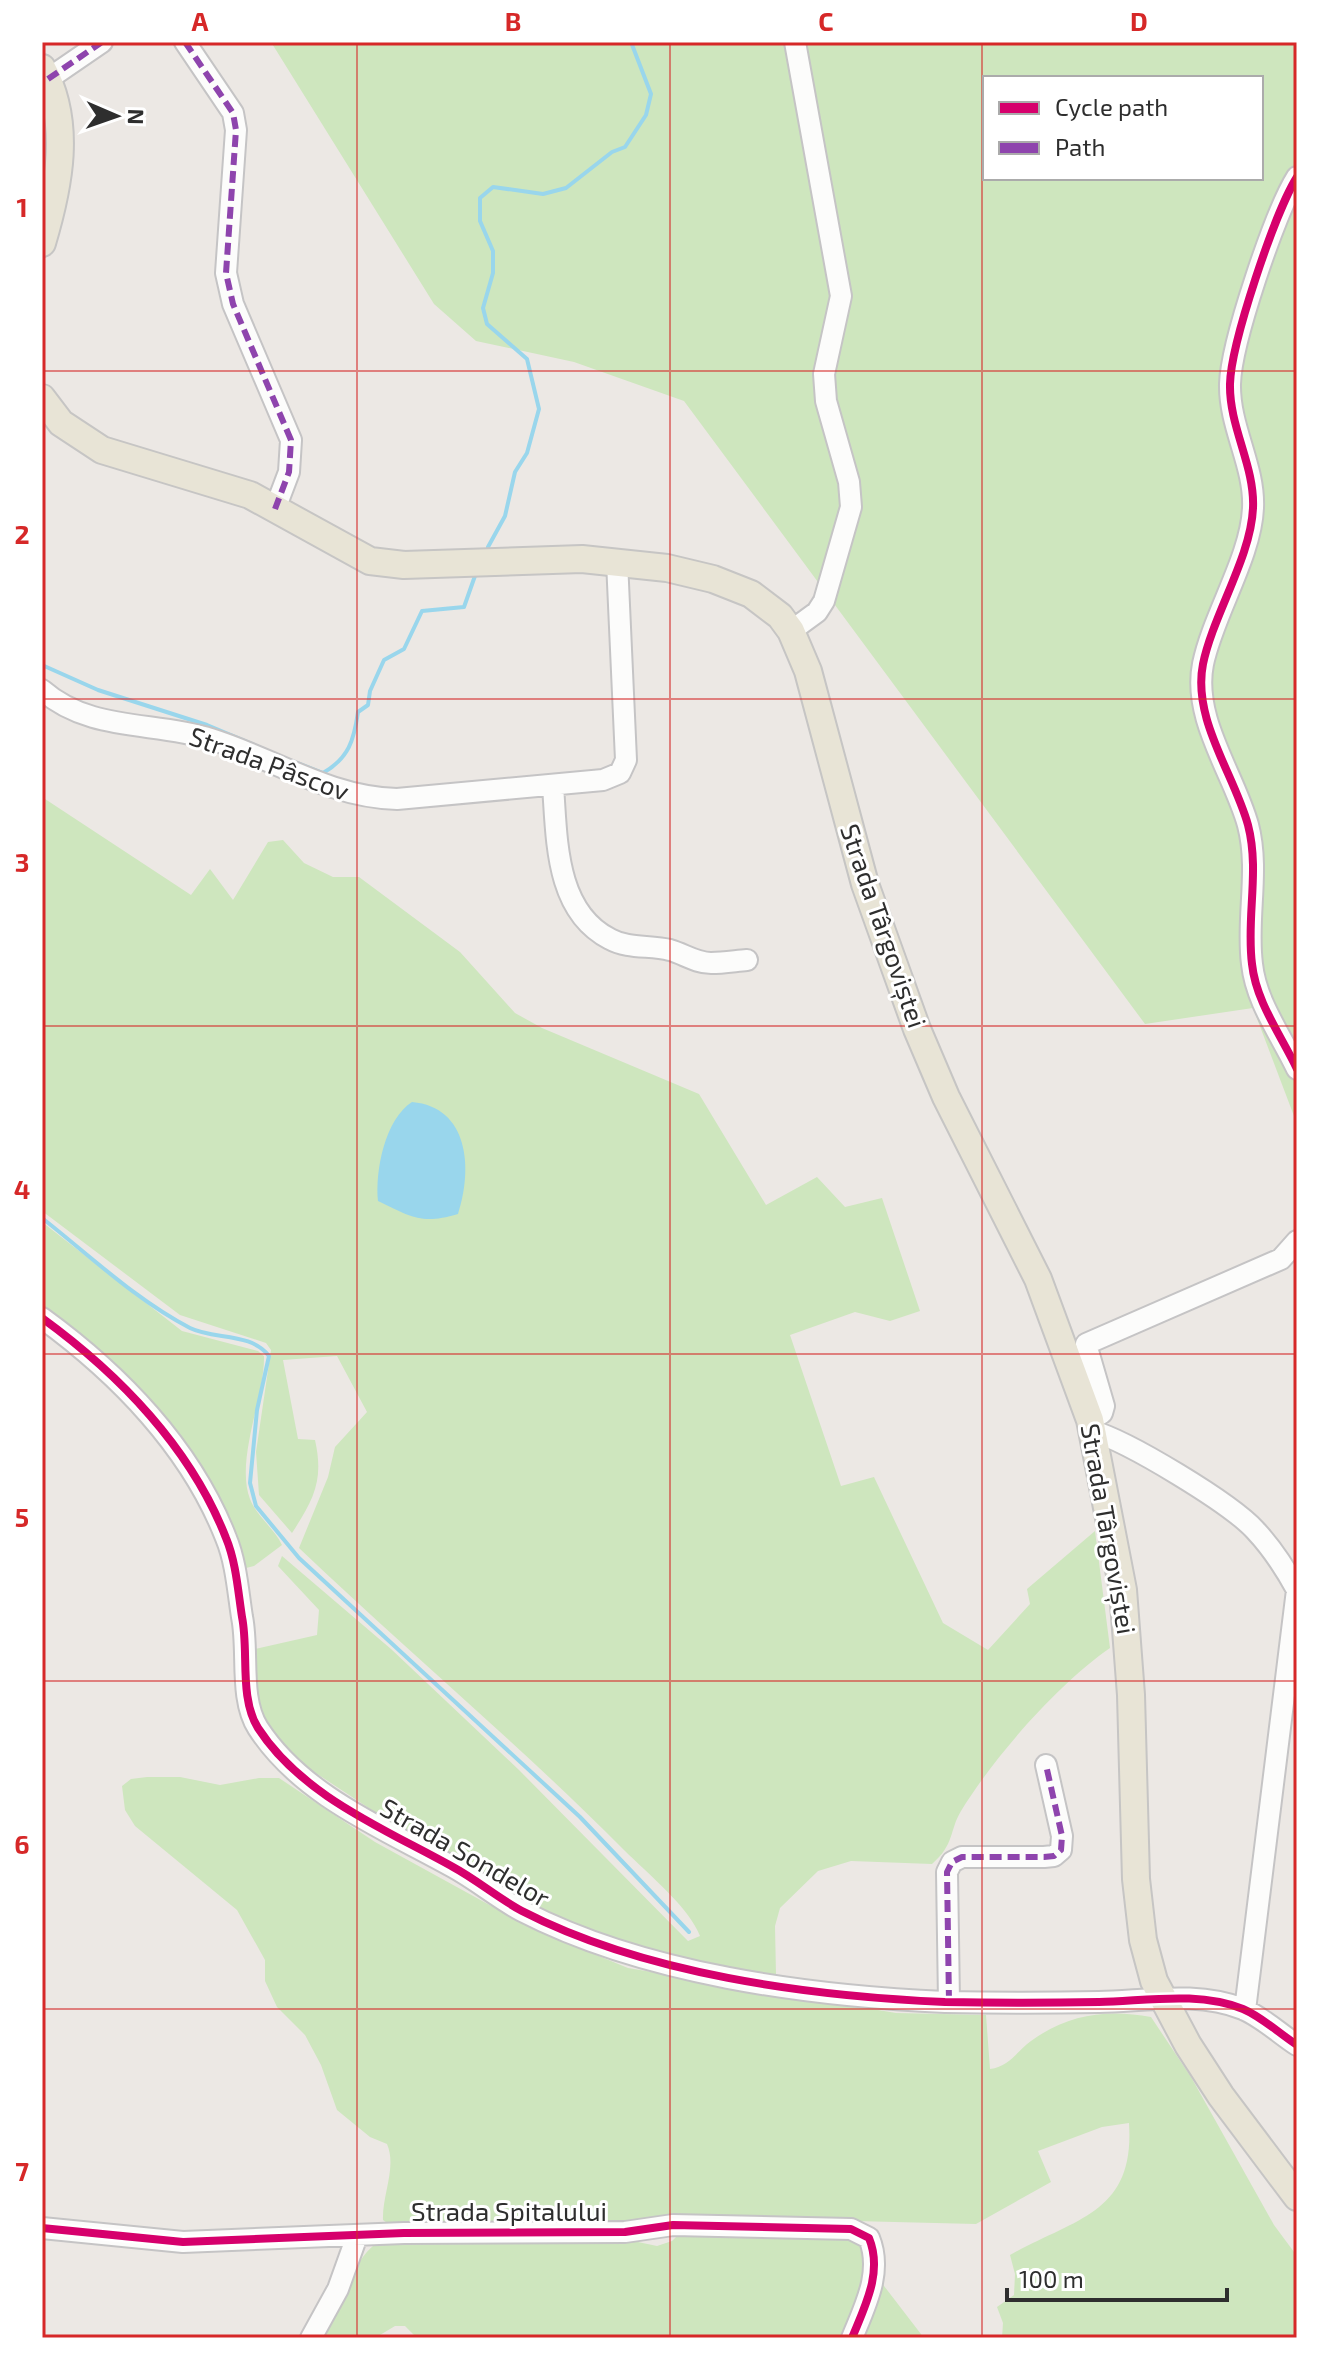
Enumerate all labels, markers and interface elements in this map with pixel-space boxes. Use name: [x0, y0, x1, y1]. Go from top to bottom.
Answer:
text: A: [192, 5, 209, 36]
text: B: [505, 5, 521, 36]
text: C: [818, 5, 834, 36]
text: D: [1130, 5, 1148, 36]
north arrow: [76, 76, 156, 156]
legend: [983, 76, 1263, 180]
text: Cycle path: [1055, 92, 1168, 121]
text: N: [124, 108, 150, 125]
text: Path: [1055, 132, 1105, 161]
text: 1: [16, 191, 28, 222]
text: 2: [14, 518, 30, 549]
street label: Strada Pâscov: [185, 719, 354, 806]
street label: Strada Târgoviștei: [833, 820, 934, 1032]
text: 3: [15, 846, 29, 877]
text: 4: [14, 1173, 30, 1204]
street label: Strada Târgoviștei: [1074, 1421, 1143, 1637]
text: 5: [15, 1501, 29, 1532]
street label: Strada Sondelor: [376, 1791, 556, 1913]
text: 6: [14, 1828, 30, 1859]
text: 7: [15, 2155, 29, 2186]
street label: Strada Spitalului: [411, 2195, 607, 2226]
scale bar: [1007, 2252, 1227, 2302]
text: 100 m: [1019, 2264, 1084, 2293]

